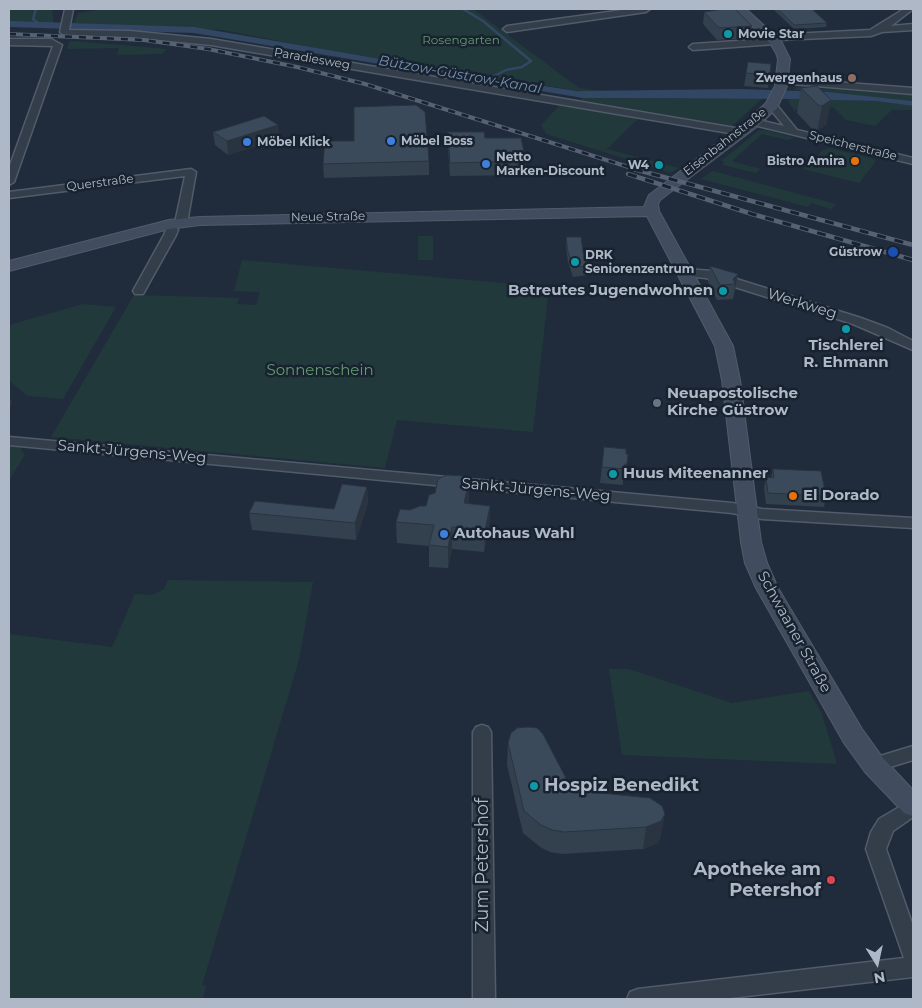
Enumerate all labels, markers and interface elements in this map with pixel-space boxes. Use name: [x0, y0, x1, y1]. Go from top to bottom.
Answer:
place label: Movie Star: [738, 27, 804, 41]
marker: Movie Star: [722, 28, 734, 40]
park label: Rosengarten: [422, 33, 500, 47]
street label: Paradiesweg: [273, 45, 351, 73]
water label: Bützow-Güstrow-Kanal: [377, 52, 543, 98]
place label: Zwergenhaus: [756, 71, 842, 85]
marker: Zwergenhaus: [846, 72, 858, 84]
street label: Eisenbahnstraße: [681, 105, 769, 179]
street label: Speicherstraße: [807, 128, 899, 164]
place label: Möbel Boss: [401, 134, 473, 148]
place label: Möbel Klick: [257, 135, 330, 149]
marker: Möbel Boss: [385, 135, 397, 147]
marker: Möbel Klick: [241, 136, 253, 148]
place label: Netto Marken-Discount: [496, 150, 605, 178]
place label: Bistro Amira: [767, 154, 845, 168]
marker: Bistro Amira: [849, 155, 861, 167]
marker: Netto Marken-Discount: [480, 158, 492, 170]
place label: W4: [628, 158, 649, 172]
marker: W4: [653, 159, 665, 171]
street label: Querstraße: [66, 172, 134, 194]
street label: Neue Straße: [291, 209, 365, 225]
place label: Güstrow: [829, 245, 882, 259]
marker: Güstrow: [886, 245, 900, 259]
place label: DRK Seniorenzentrum: [585, 248, 694, 276]
marker: DRK Seniorenzentrum: [569, 256, 581, 268]
place label: Betreutes Jugendwohnen: [508, 282, 713, 300]
marker: Betreutes Jugendwohnen: [717, 285, 729, 297]
street label: Werkweg: [765, 285, 839, 323]
marker: Tischlerei R. Ehmann: [840, 323, 852, 335]
place label: Tischlerei R. Ehmann: [803, 337, 889, 372]
park label: Sonnenschein: [266, 362, 374, 380]
place label: Neuapostolische Kirche Güstrow: [667, 385, 798, 420]
marker: Neuapostolische Kirche Güstrow: [651, 397, 663, 409]
street label: Sankt-Jürgens-Weg: [57, 437, 207, 467]
place label: Huus Miteenanner: [623, 465, 768, 483]
marker: Huus Miteenanner: [607, 468, 619, 480]
street label: Sankt-Jürgens-Weg: [461, 475, 611, 505]
place label: El Dorado: [803, 487, 879, 505]
marker: El Dorado: [787, 490, 799, 502]
place label: Autohaus Wahl: [454, 525, 575, 543]
marker: Autohaus Wahl: [438, 528, 450, 540]
street label: Schwaaner Straße: [753, 568, 835, 696]
place label: Hospiz Benedikt: [544, 775, 699, 797]
marker: Hospiz Benedikt: [528, 780, 540, 792]
street label: Zum Petershof: [472, 798, 494, 932]
place label: Apotheke am Petershof: [693, 859, 821, 902]
marker: Apotheke am Petershof: [825, 874, 837, 886]
north arrow: [852, 938, 902, 988]
text: N: [872, 968, 887, 988]

